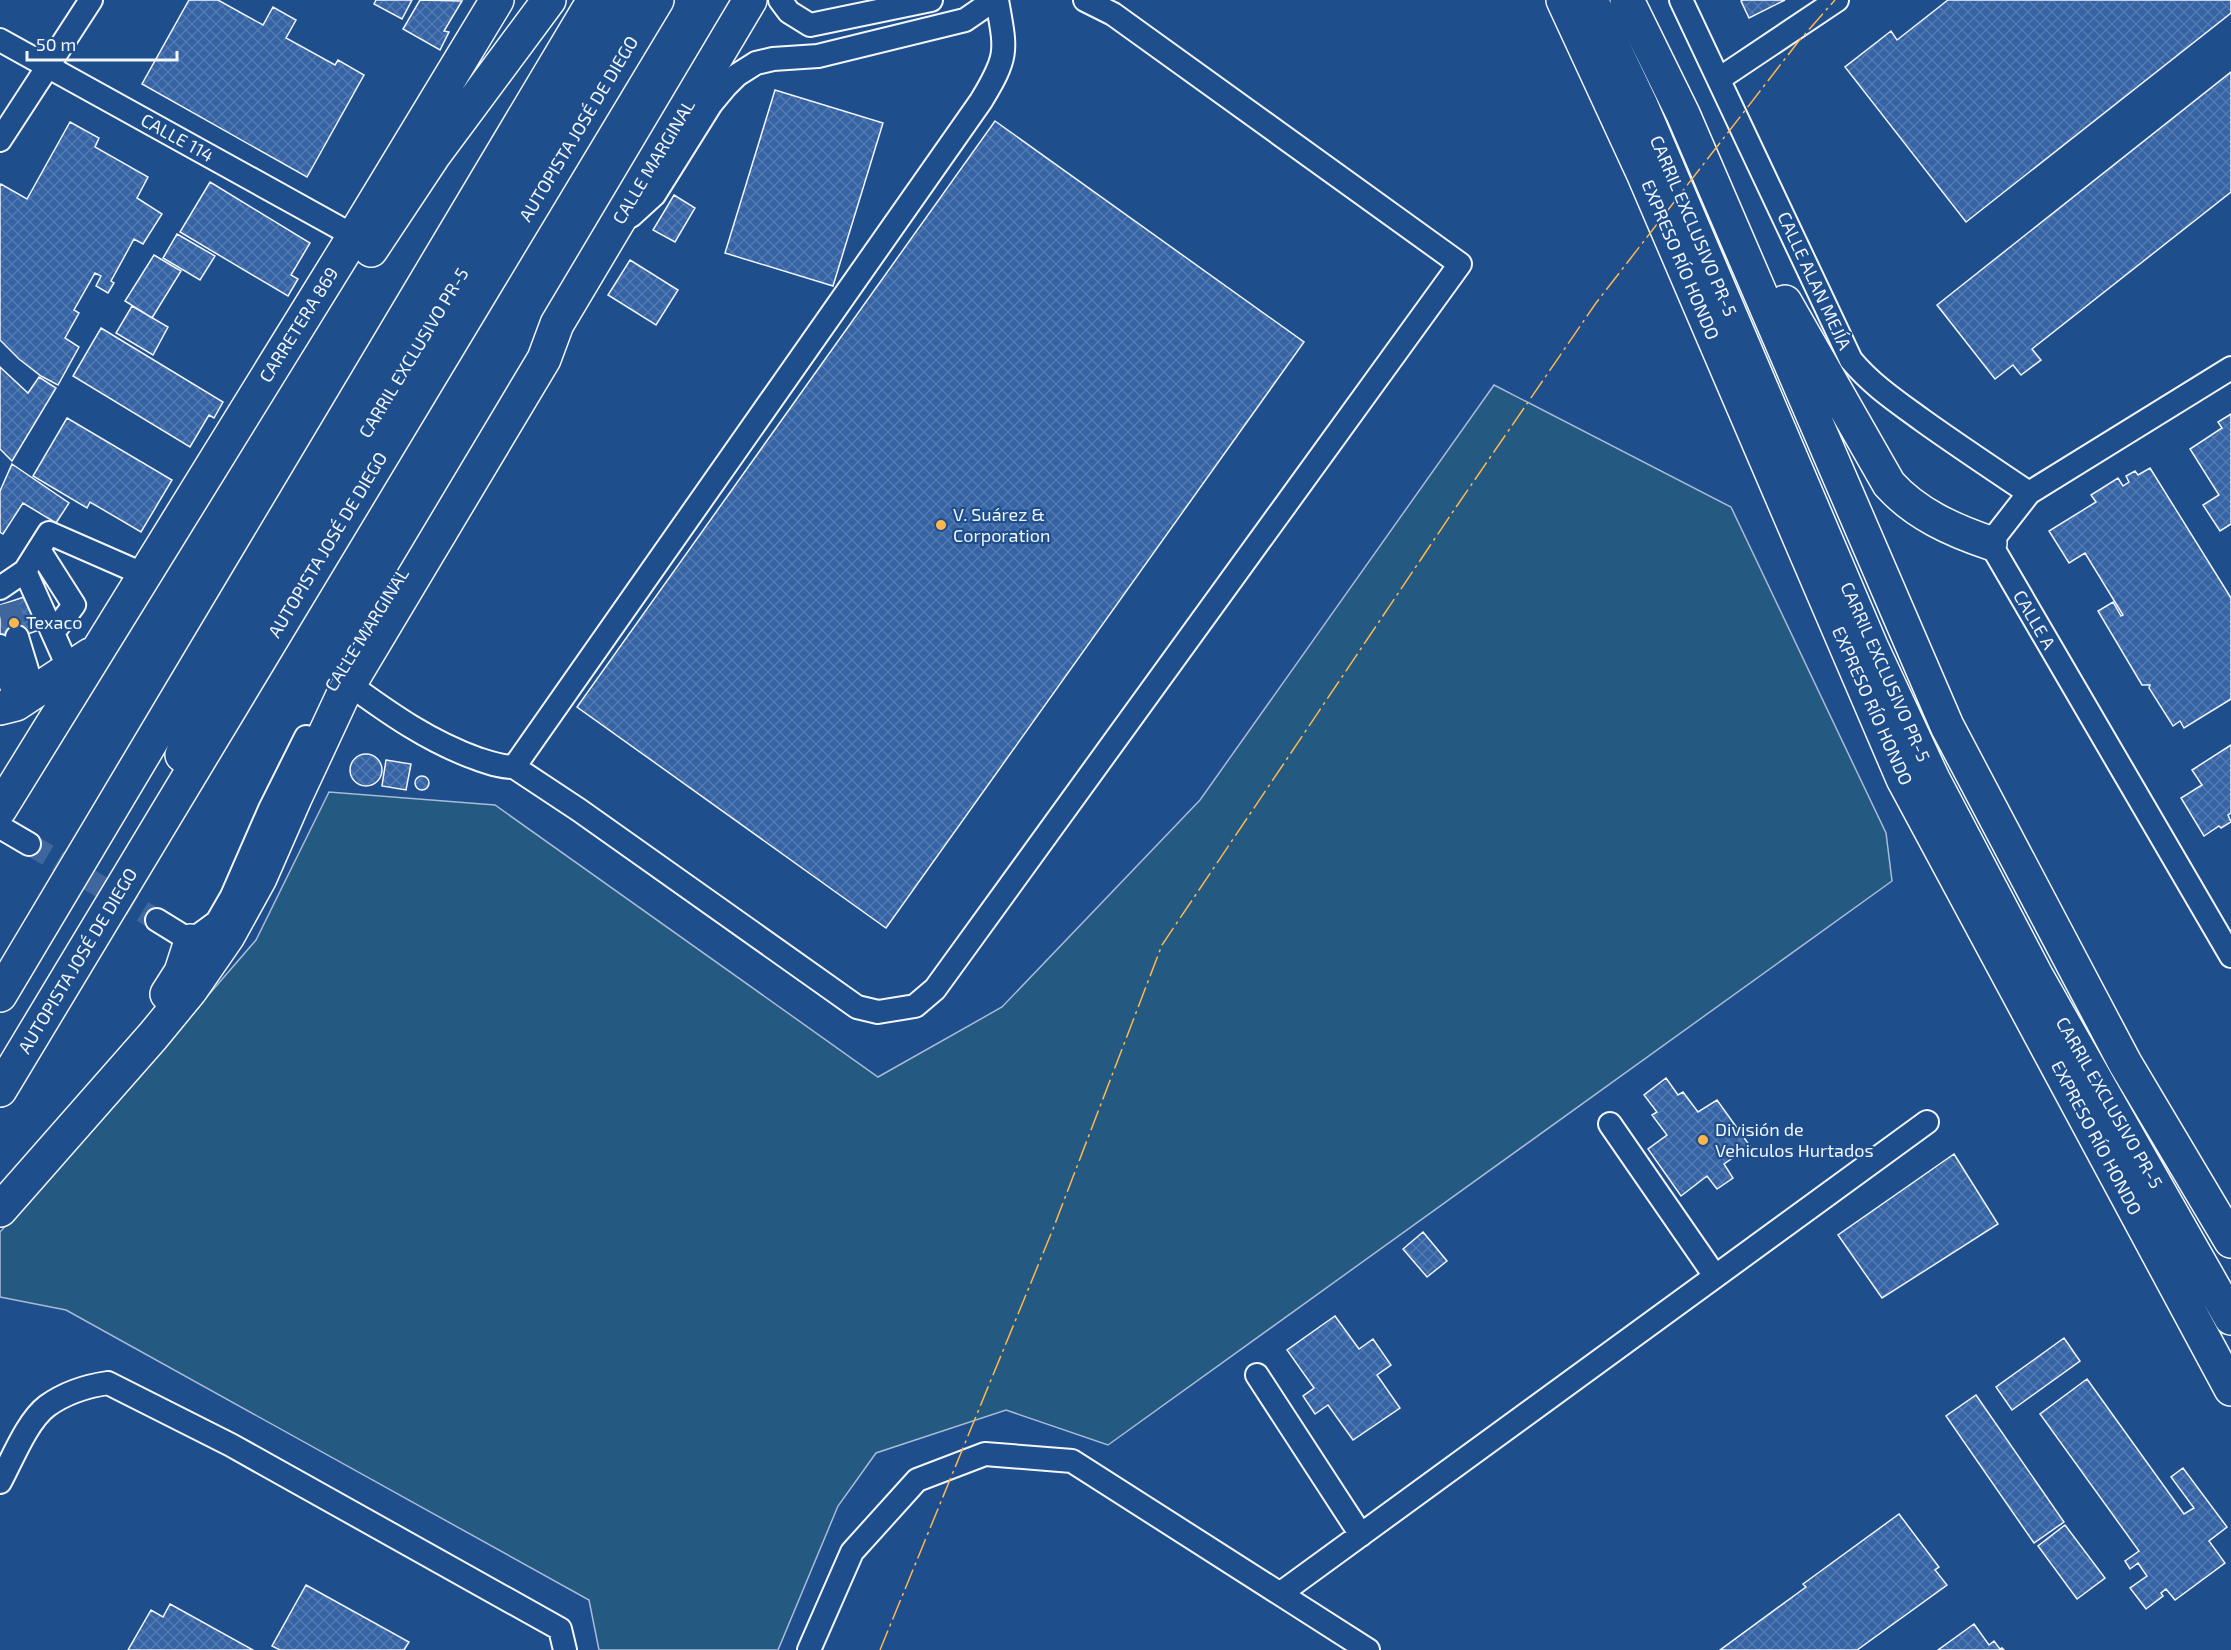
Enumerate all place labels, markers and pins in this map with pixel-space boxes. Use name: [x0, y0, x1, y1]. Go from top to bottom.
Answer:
place label: V. Suárez & Corporation: [953, 503, 1050, 546]
marker: V. Suárez & Corporation: [934, 518, 948, 532]
place label: Texaco: [26, 611, 82, 633]
marker: Texaco: [7, 616, 21, 630]
place label: División de Vehiculos Hurtados: [1715, 1118, 1874, 1161]
marker: División de Vehiculos Hurtados: [1696, 1133, 1710, 1147]

